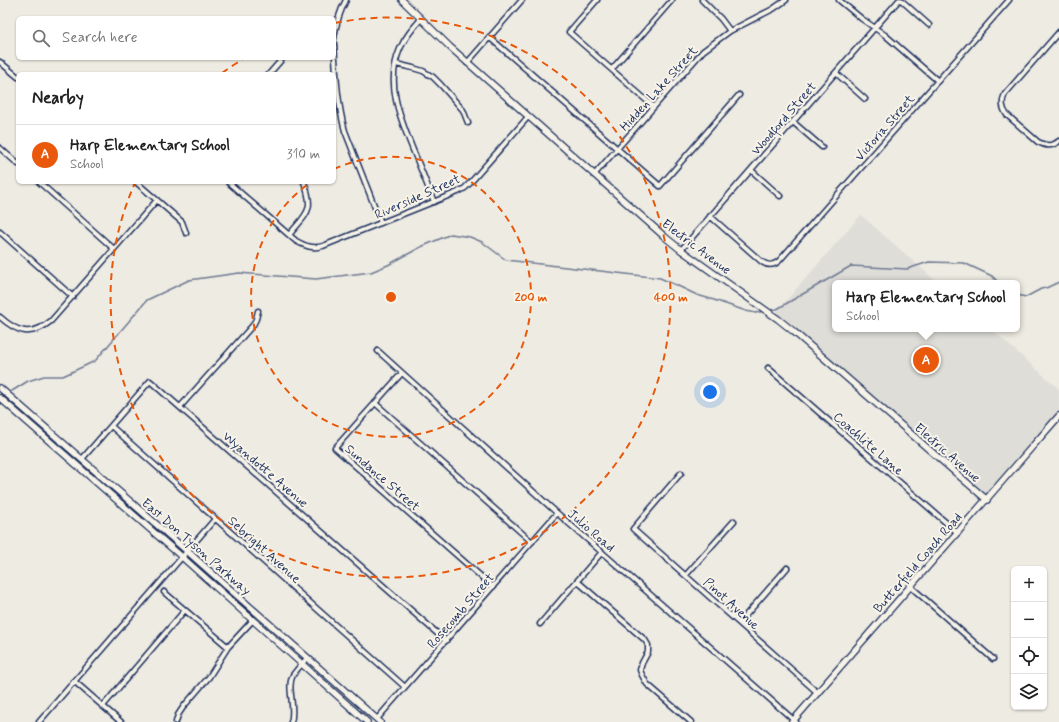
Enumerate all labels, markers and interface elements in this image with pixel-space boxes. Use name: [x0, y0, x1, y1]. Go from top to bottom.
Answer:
search box: [16, 16, 336, 60]
icon: search: [30, 27, 52, 49]
text: Search here: [62, 28, 138, 48]
street label: Hidden Lake Street: [616, 43, 702, 135]
street label: Woodford Street: [748, 79, 822, 160]
text: Nearby: [32, 87, 84, 109]
street label: Victoria Street: [851, 91, 919, 165]
text: Harp Elementary School: [70, 136, 230, 156]
text: A: [41, 146, 49, 163]
text: 310 m: [287, 146, 320, 163]
text: School: [70, 156, 104, 173]
street label: Riverside Street: [372, 171, 463, 224]
street label: Electric Avenue: [658, 216, 734, 279]
popup: [832, 280, 1020, 332]
text: Harp Elementary School: [846, 288, 1006, 308]
centre of rings: [384, 290, 398, 304]
text: 200 m: [515, 290, 548, 306]
text: 400 m: [654, 290, 688, 306]
text: School: [846, 308, 880, 325]
pin: A: [913, 345, 939, 375]
your location: [700, 382, 720, 402]
street label: Coachlite Lane: [829, 409, 907, 479]
street label: Electric Avenue: [910, 420, 984, 487]
street label: Wyandotte Avenue: [219, 428, 311, 512]
street label: Sundance Street: [341, 441, 423, 515]
street label: East Don Tyson Parkway: [138, 495, 255, 600]
street label: Julio Road: [564, 506, 618, 556]
street label: Butterfield Coach Road: [870, 509, 966, 617]
street label: Sebright Avenue: [224, 513, 304, 587]
map controls: [1011, 566, 1047, 710]
button: +: [1011, 566, 1047, 602]
street label: Rosecomb Street: [424, 570, 498, 652]
street label: Pinot Avenue: [699, 574, 763, 634]
button: −: [1011, 602, 1047, 638]
button: locate: [1011, 638, 1047, 674]
button: layers: [1011, 674, 1047, 710]

